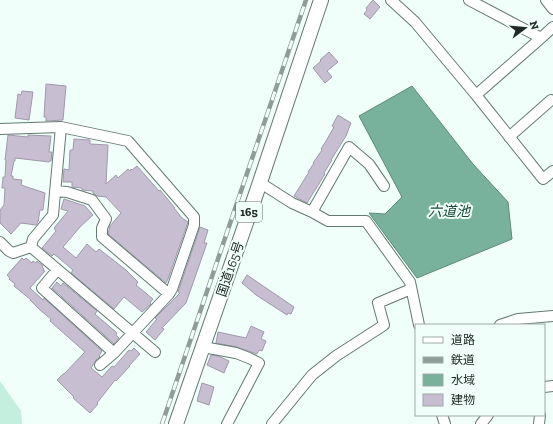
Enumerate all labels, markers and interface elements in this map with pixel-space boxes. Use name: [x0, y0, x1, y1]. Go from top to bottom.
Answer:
north arrow: [505, 8, 545, 48]
text: N: [527, 20, 542, 32]
road number: 165: [236, 202, 262, 222]
water label: 六道池: [428, 203, 472, 220]
street label: 国道165号: [214, 239, 246, 299]
legend: [415, 324, 545, 416]
text: 道路: [451, 333, 475, 347]
text: 鉄道: [451, 353, 475, 367]
text: 水域: [451, 373, 475, 387]
text: 建物: [451, 393, 475, 407]

